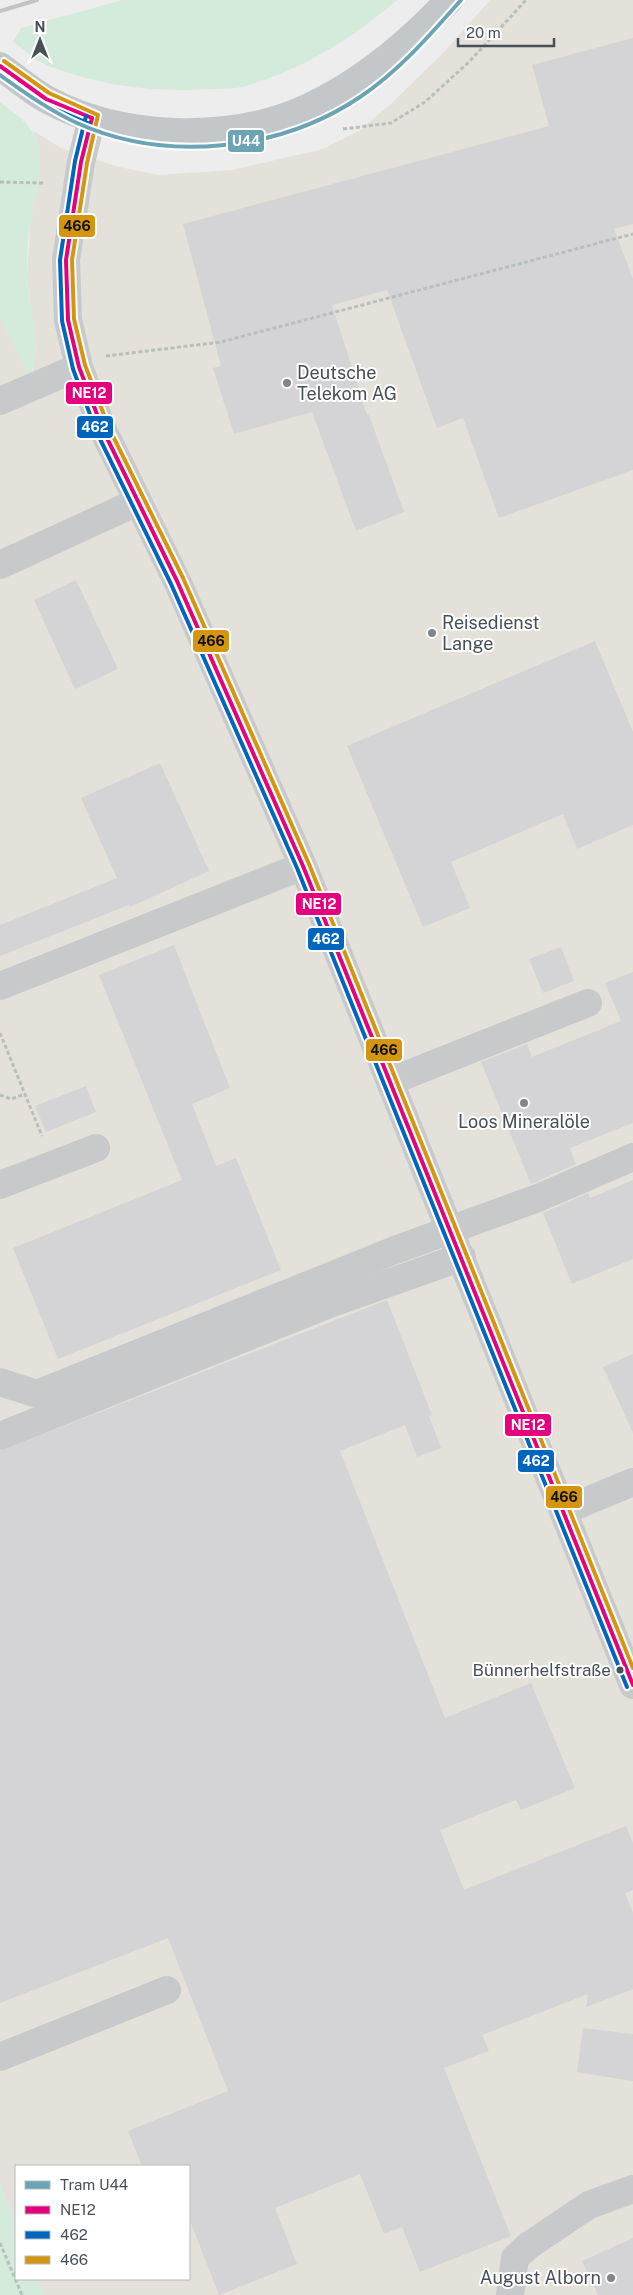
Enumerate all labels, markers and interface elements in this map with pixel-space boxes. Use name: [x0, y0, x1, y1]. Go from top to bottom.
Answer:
north arrow: [15, 15, 65, 65]
scale bar: [458, 15, 554, 47]
text: N: [35, 19, 45, 35]
text: 20 m: [466, 24, 501, 41]
line badge: U44: [227, 129, 265, 153]
text: U44: [232, 133, 260, 149]
line badge: 466: [58, 214, 96, 238]
text: 466: [63, 218, 91, 234]
place label: Deutsche Telekom AG: [297, 362, 397, 404]
marker: Deutsche Telekom AG: [281, 377, 293, 389]
line badge: NE12: [65, 381, 113, 405]
text: NE12: [72, 385, 106, 401]
line badge: 462: [76, 415, 114, 439]
text: 462: [81, 419, 109, 435]
place label: Reisedienst Lange: [442, 612, 540, 654]
marker: Reisedienst Lange: [426, 627, 438, 639]
line badge: 466: [192, 629, 230, 653]
text: 466: [197, 633, 225, 649]
line badge: NE12: [295, 892, 342, 916]
text: NE12: [302, 896, 336, 912]
line badge: 462: [307, 927, 345, 951]
text: 462: [312, 931, 340, 947]
line badge: 466: [365, 1038, 403, 1062]
text: 466: [370, 1042, 398, 1058]
marker: Loos Mineralöle: [518, 1097, 530, 1109]
place label: Loos Mineralöle: [458, 1111, 590, 1132]
line badge: NE12: [504, 1413, 552, 1437]
text: NE12: [511, 1417, 545, 1433]
line badge: 462: [517, 1449, 555, 1473]
text: 462: [522, 1453, 550, 1469]
line badge: 466: [545, 1485, 583, 1509]
text: 466: [550, 1489, 578, 1505]
place label: Bünnerhelfstraße: [473, 1660, 611, 1680]
marker: Bünnerhelfstraße: [615, 1665, 625, 1675]
legend: [15, 2165, 190, 2280]
text: Tram U44: [60, 2176, 128, 2193]
text: NE12: [60, 2201, 96, 2218]
text: 462: [60, 2226, 88, 2243]
text: 466: [60, 2251, 88, 2268]
place label: August Alborn: [480, 2267, 601, 2288]
marker: August Alborn: [605, 2272, 617, 2284]

